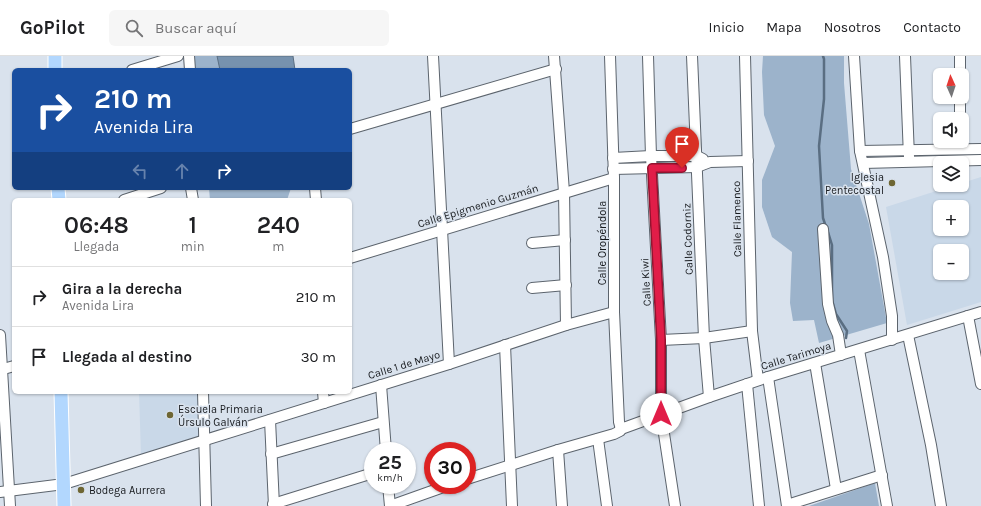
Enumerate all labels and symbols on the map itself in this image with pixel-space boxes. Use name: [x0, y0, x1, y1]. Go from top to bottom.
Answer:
north arrow: [933, 68, 969, 104]
pin: [665, 127, 699, 168]
place label: Iglesia Pentecostal: [825, 171, 884, 197]
marker: Iglesia Pentecostal: [887, 178, 897, 188]
street label: Calle Epigmenio Guzmán: [416, 181, 540, 231]
street label: Calle Flamenco: [730, 181, 744, 257]
street label: Calle Oropéndola: [596, 201, 609, 285]
street label: Calle Codorniz: [680, 203, 696, 275]
street label: Calle Kiwi: [638, 257, 654, 307]
street label: Calle Tarimoya: [759, 339, 833, 373]
street label: Calle 1 de Mayo: [366, 348, 442, 382]
position arrow: [640, 393, 682, 435]
place label: Escuela Primaria Úrsulo Galván: [178, 403, 263, 429]
marker: Escuela Primaria Úrsulo Galván: [165, 410, 175, 420]
speed limit sign: 30: [424, 442, 476, 494]
place label: Bodega Aurrera: [89, 484, 166, 497]
marker: Bodega Aurrera: [76, 485, 86, 495]

